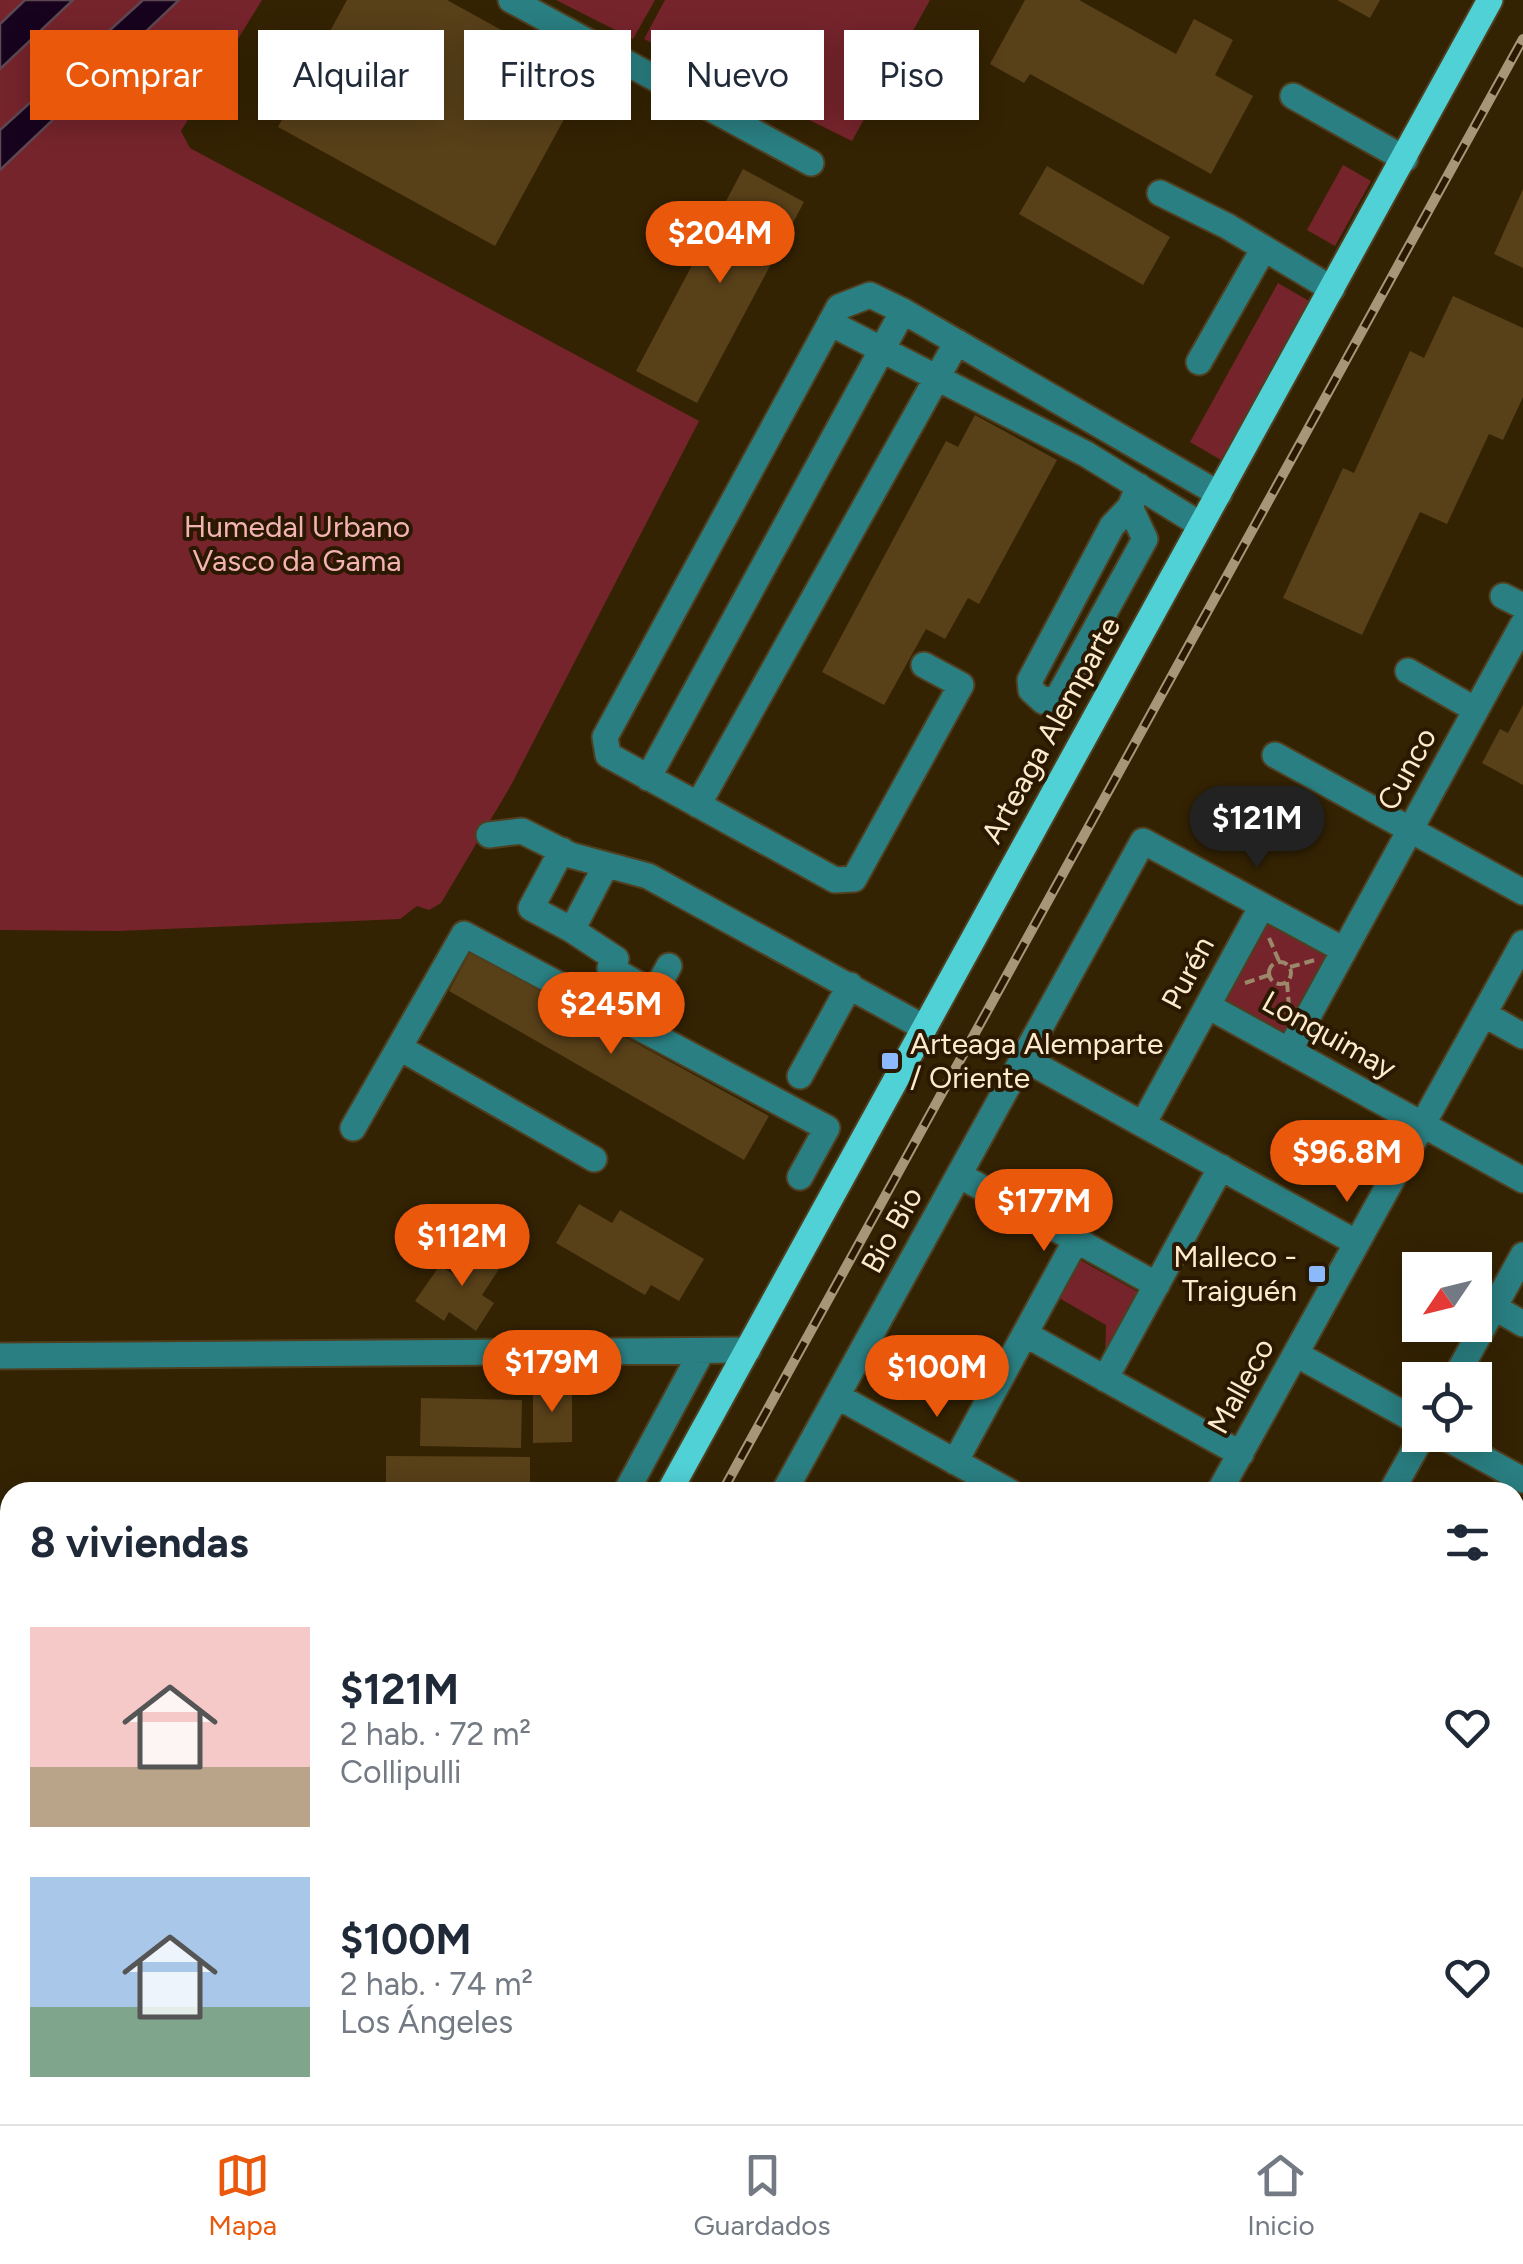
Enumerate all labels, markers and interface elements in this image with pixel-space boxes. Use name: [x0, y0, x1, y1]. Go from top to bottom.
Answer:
chip: Comprar: [30, 30, 238, 120]
chip: Alquilar: [258, 30, 444, 120]
chip: Filtros: [464, 30, 631, 120]
chip: Nuevo: [651, 30, 824, 120]
chip: Piso: [844, 30, 979, 120]
pin: $204M: [650, 201, 790, 286]
text: $204M: [668, 214, 772, 252]
park label: Humedal Urbano Vasco da Gama: [184, 508, 410, 579]
street label: Arteaga Alemparte: [973, 610, 1128, 850]
street label: Cunco: [1369, 721, 1444, 817]
pin: $121M: [1187, 786, 1327, 871]
text: $121M: [1212, 799, 1302, 837]
street label: Purén: [1153, 930, 1222, 1016]
pin: $245M: [541, 972, 681, 1057]
street label: Lonquimay: [1256, 983, 1403, 1087]
text: $245M: [560, 985, 662, 1023]
place label: Arteaga Alemparte / Oriente: [910, 1025, 1163, 1096]
marker: Arteaga Alemparte / Oriente: [879, 1050, 901, 1072]
pin: $96.8M: [1266, 1120, 1428, 1205]
text: $96.8M: [1292, 1133, 1402, 1171]
pin: $177M: [974, 1169, 1114, 1254]
street label: Bio Bio: [853, 1180, 930, 1279]
text: $177M: [997, 1182, 1091, 1220]
pin: $112M: [392, 1204, 532, 1289]
text: $112M: [417, 1217, 507, 1255]
place label: Malleco - Traiguén: [1173, 1238, 1297, 1309]
north arrow: [1402, 1252, 1492, 1342]
map controls: [1402, 1252, 1492, 1452]
marker: Malleco - Traiguén: [1306, 1263, 1328, 1285]
pin: $179M: [482, 1330, 622, 1415]
street label: Malleco: [1199, 1331, 1282, 1440]
pin: $100M: [867, 1335, 1007, 1420]
text: $179M: [504, 1343, 600, 1381]
text: $100M: [887, 1348, 987, 1386]
button: locate: [1402, 1362, 1492, 1452]
icon: filters: [1440, 1515, 1495, 1570]
text: 8 viviendas: [30, 1517, 248, 1568]
text: $121M: [340, 1664, 459, 1715]
icon: home: [110, 1667, 230, 1787]
icon: heart: [1440, 1700, 1495, 1755]
text: 2 hab. · 72 m²: [340, 1715, 531, 1753]
text: Collipulli: [340, 1753, 461, 1791]
text: $100M: [340, 1914, 471, 1965]
icon: home: [110, 1917, 230, 2037]
icon: heart: [1440, 1950, 1495, 2005]
text: 2 hab. · 74 m²: [340, 1965, 533, 2003]
text: Los Ángeles: [340, 2003, 513, 2041]
tab: Mapa: [208, 2148, 277, 2242]
tab: Guardados: [694, 2148, 831, 2242]
tab: Inicio: [1247, 2148, 1315, 2242]

